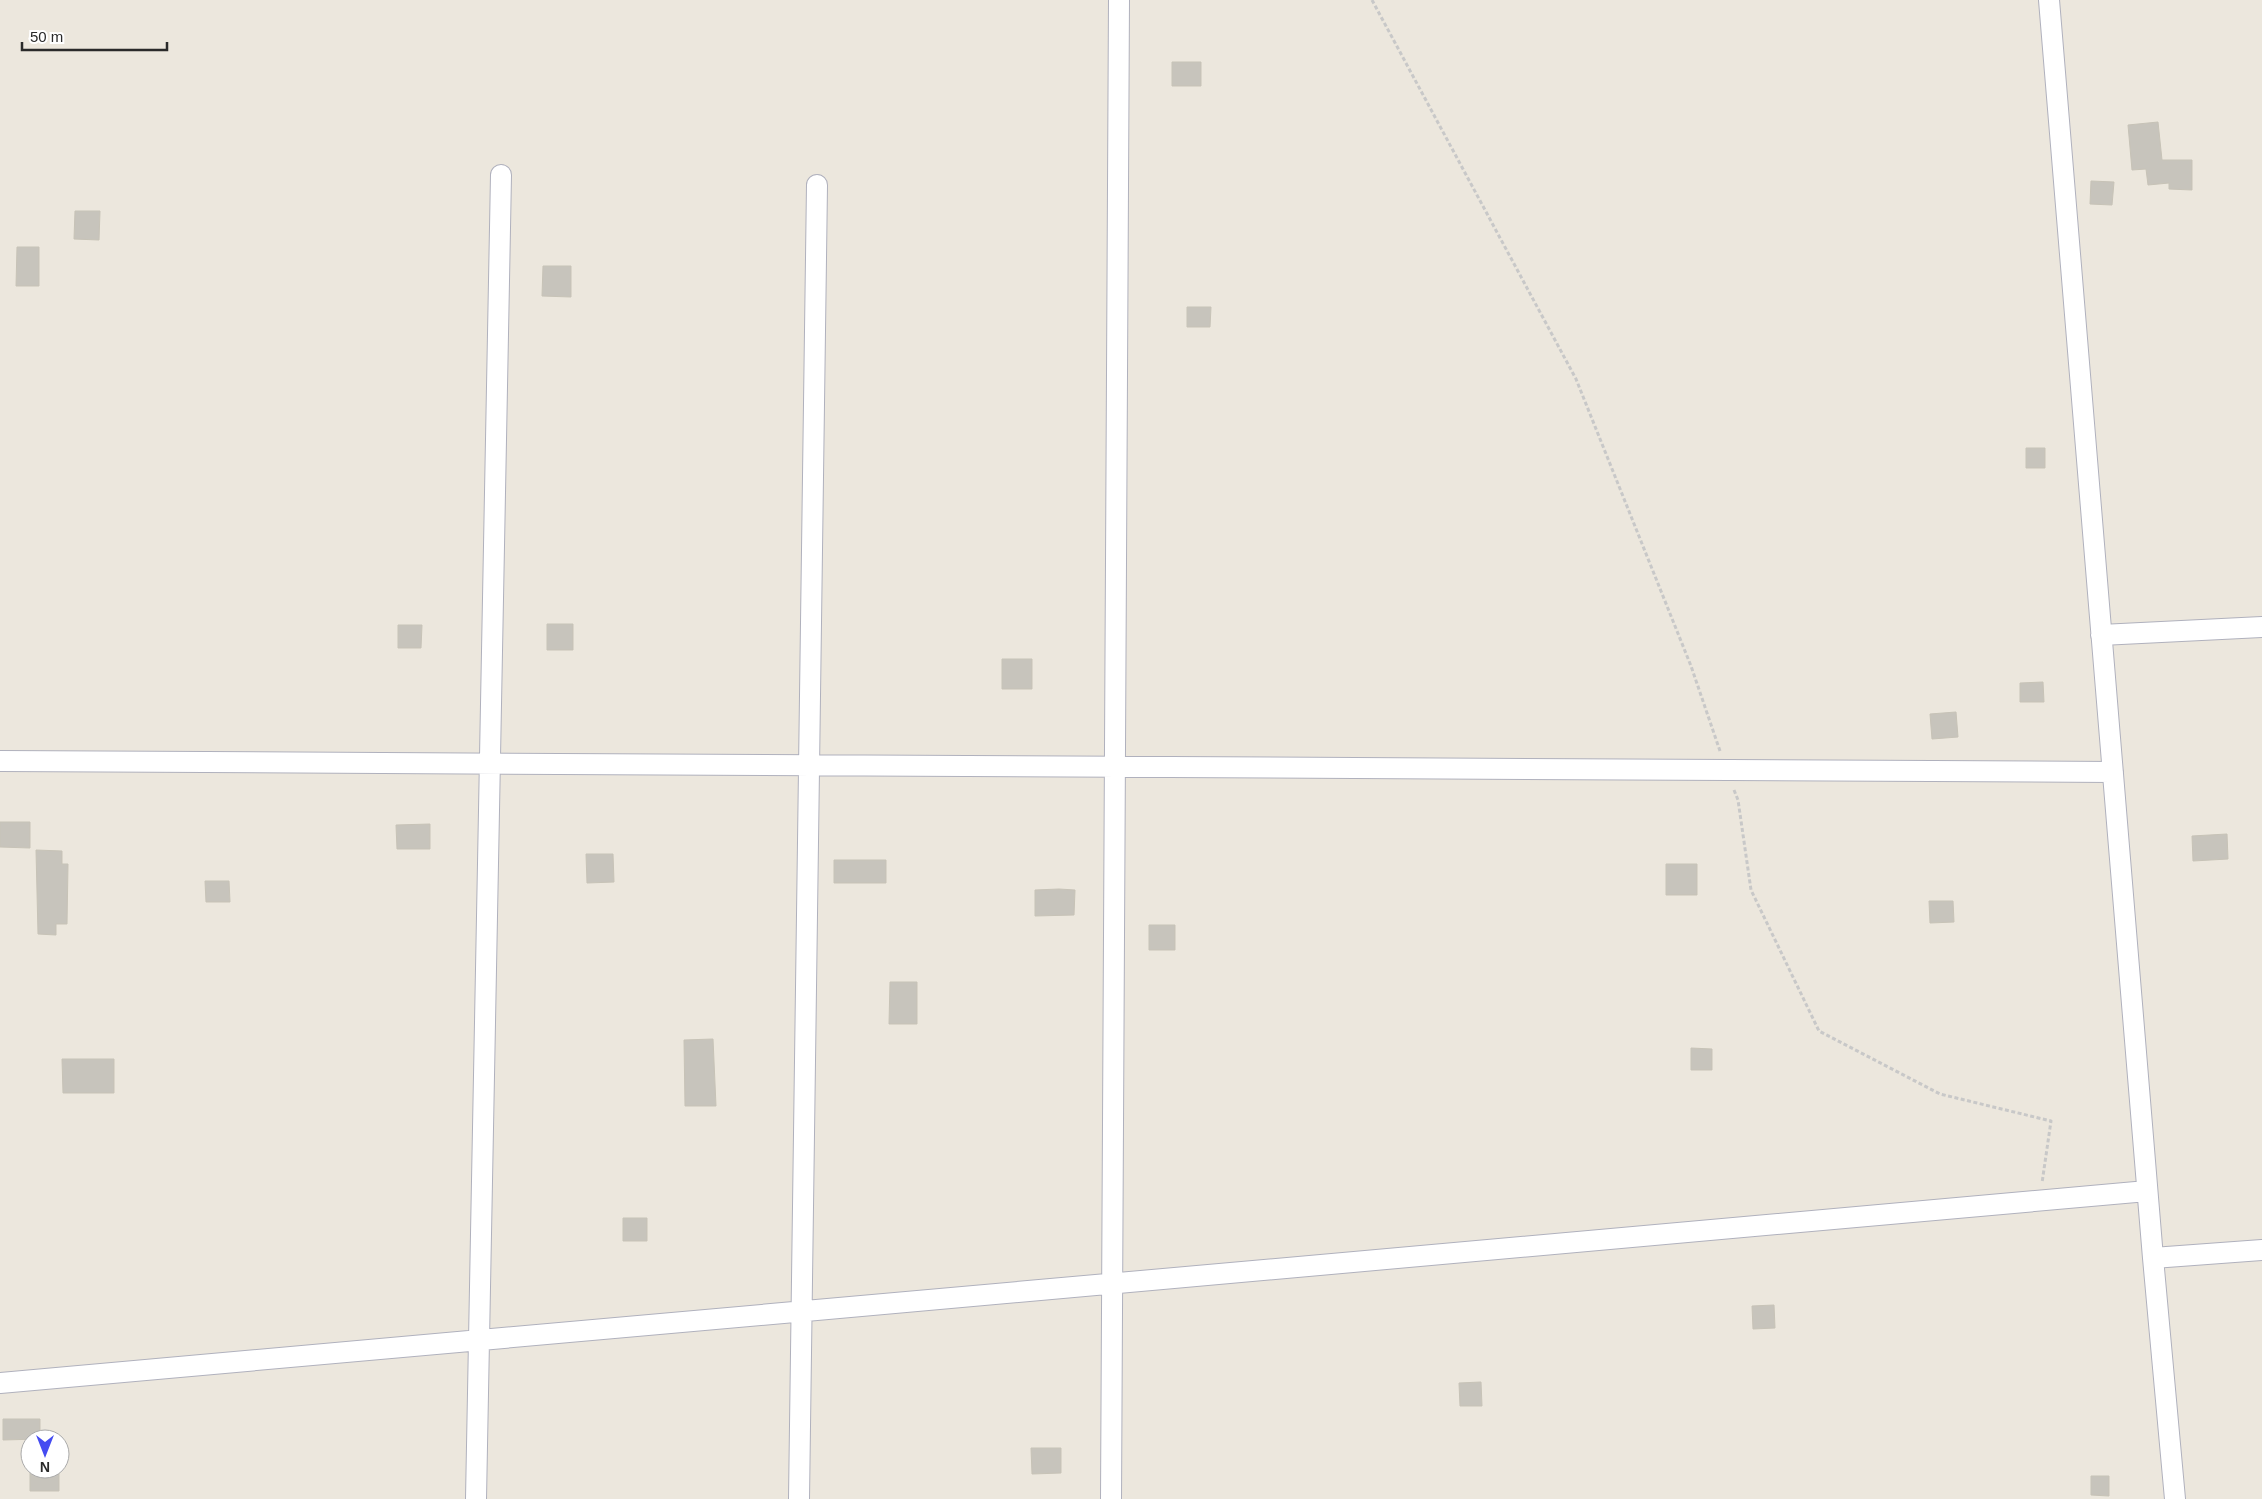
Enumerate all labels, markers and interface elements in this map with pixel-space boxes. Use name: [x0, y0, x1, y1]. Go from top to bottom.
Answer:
scale bar: [22, 20, 168, 52]
text: 50 m: [30, 28, 63, 45]
north arrow: [20, 1429, 70, 1479]
text: N: [40, 1459, 50, 1475]

